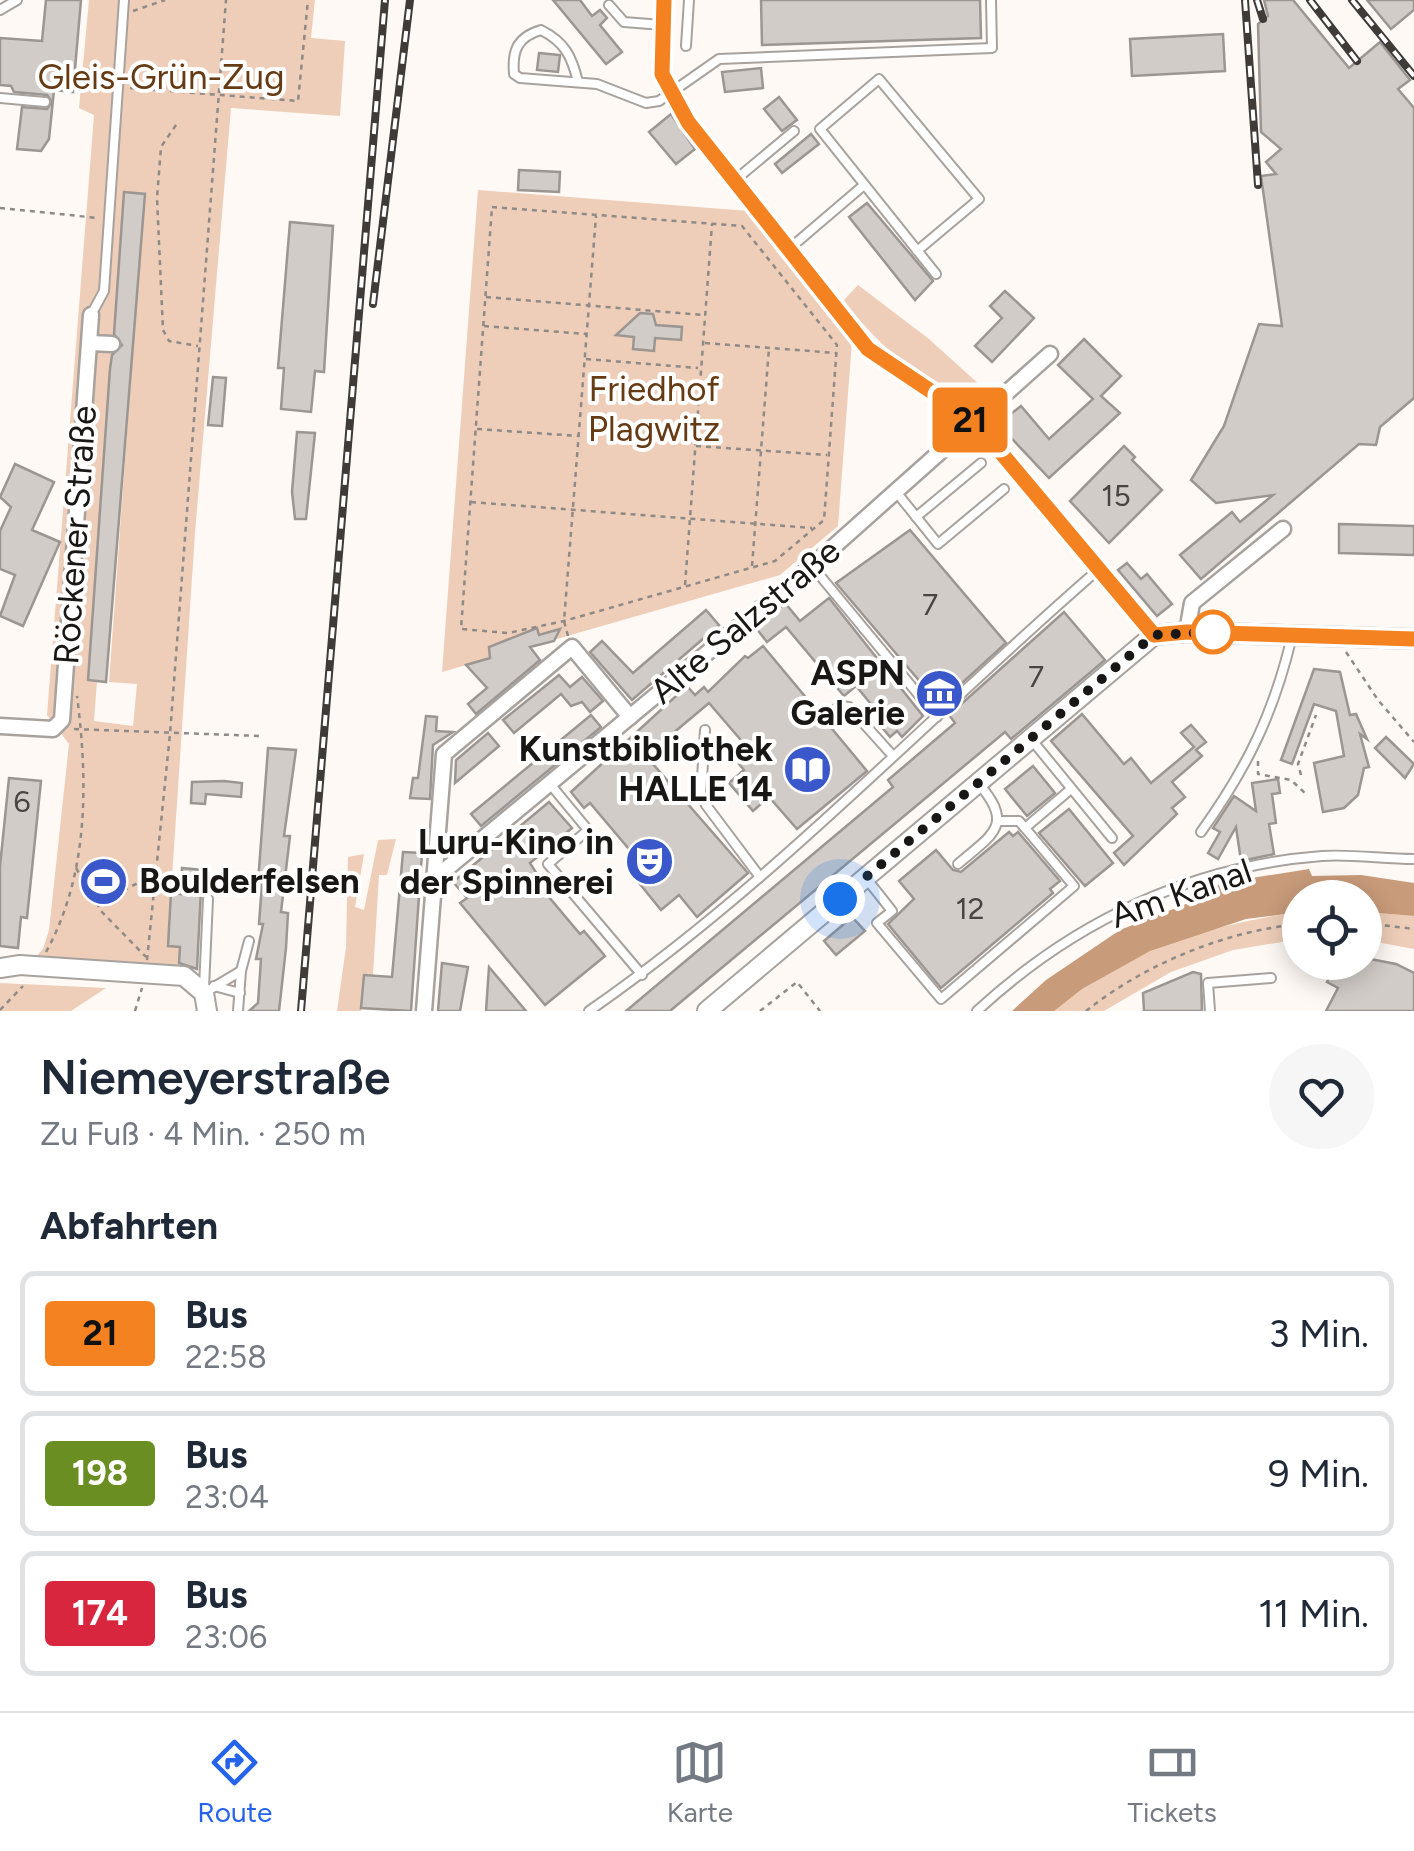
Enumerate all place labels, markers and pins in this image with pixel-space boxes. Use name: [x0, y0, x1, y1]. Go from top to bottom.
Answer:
unlabelled marker: [1192, 611, 1234, 653]
place label: ASPN Galerie: [791, 652, 905, 734]
museum icon: ASPN Galerie: [914, 667, 966, 719]
place label: Kunstbibliothek HALLE 14: [519, 728, 773, 810]
library icon: Kunstbibliothek HALLE 14: [782, 743, 834, 795]
place label: Luru-Kino in der Spinnerei: [400, 821, 614, 903]
theatre icon: Luru-Kino in der Spinnerei: [623, 836, 675, 888]
sports icon: Boulderfelsen: [78, 855, 130, 907]
place label: Boulderfelsen: [139, 860, 360, 902]

